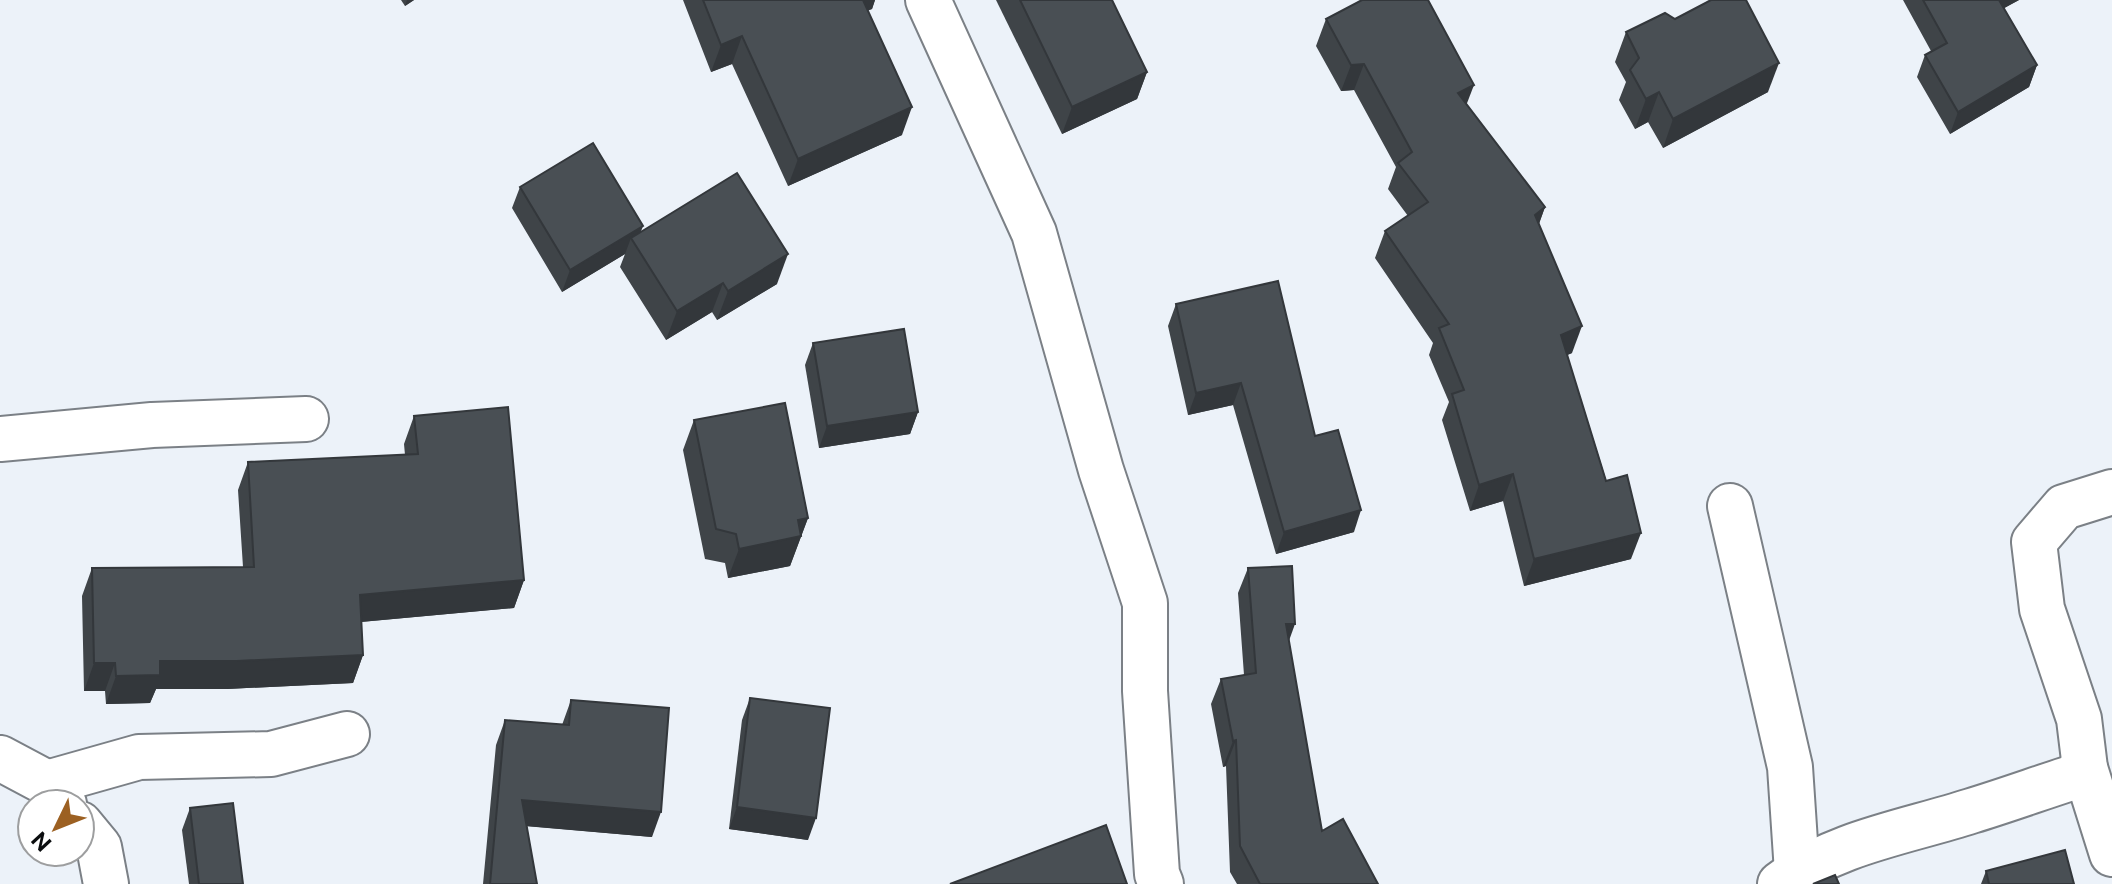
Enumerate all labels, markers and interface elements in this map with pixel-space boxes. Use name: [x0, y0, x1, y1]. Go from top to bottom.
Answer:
north arrow: [16, 788, 96, 868]
text: N: [26, 826, 57, 857]

